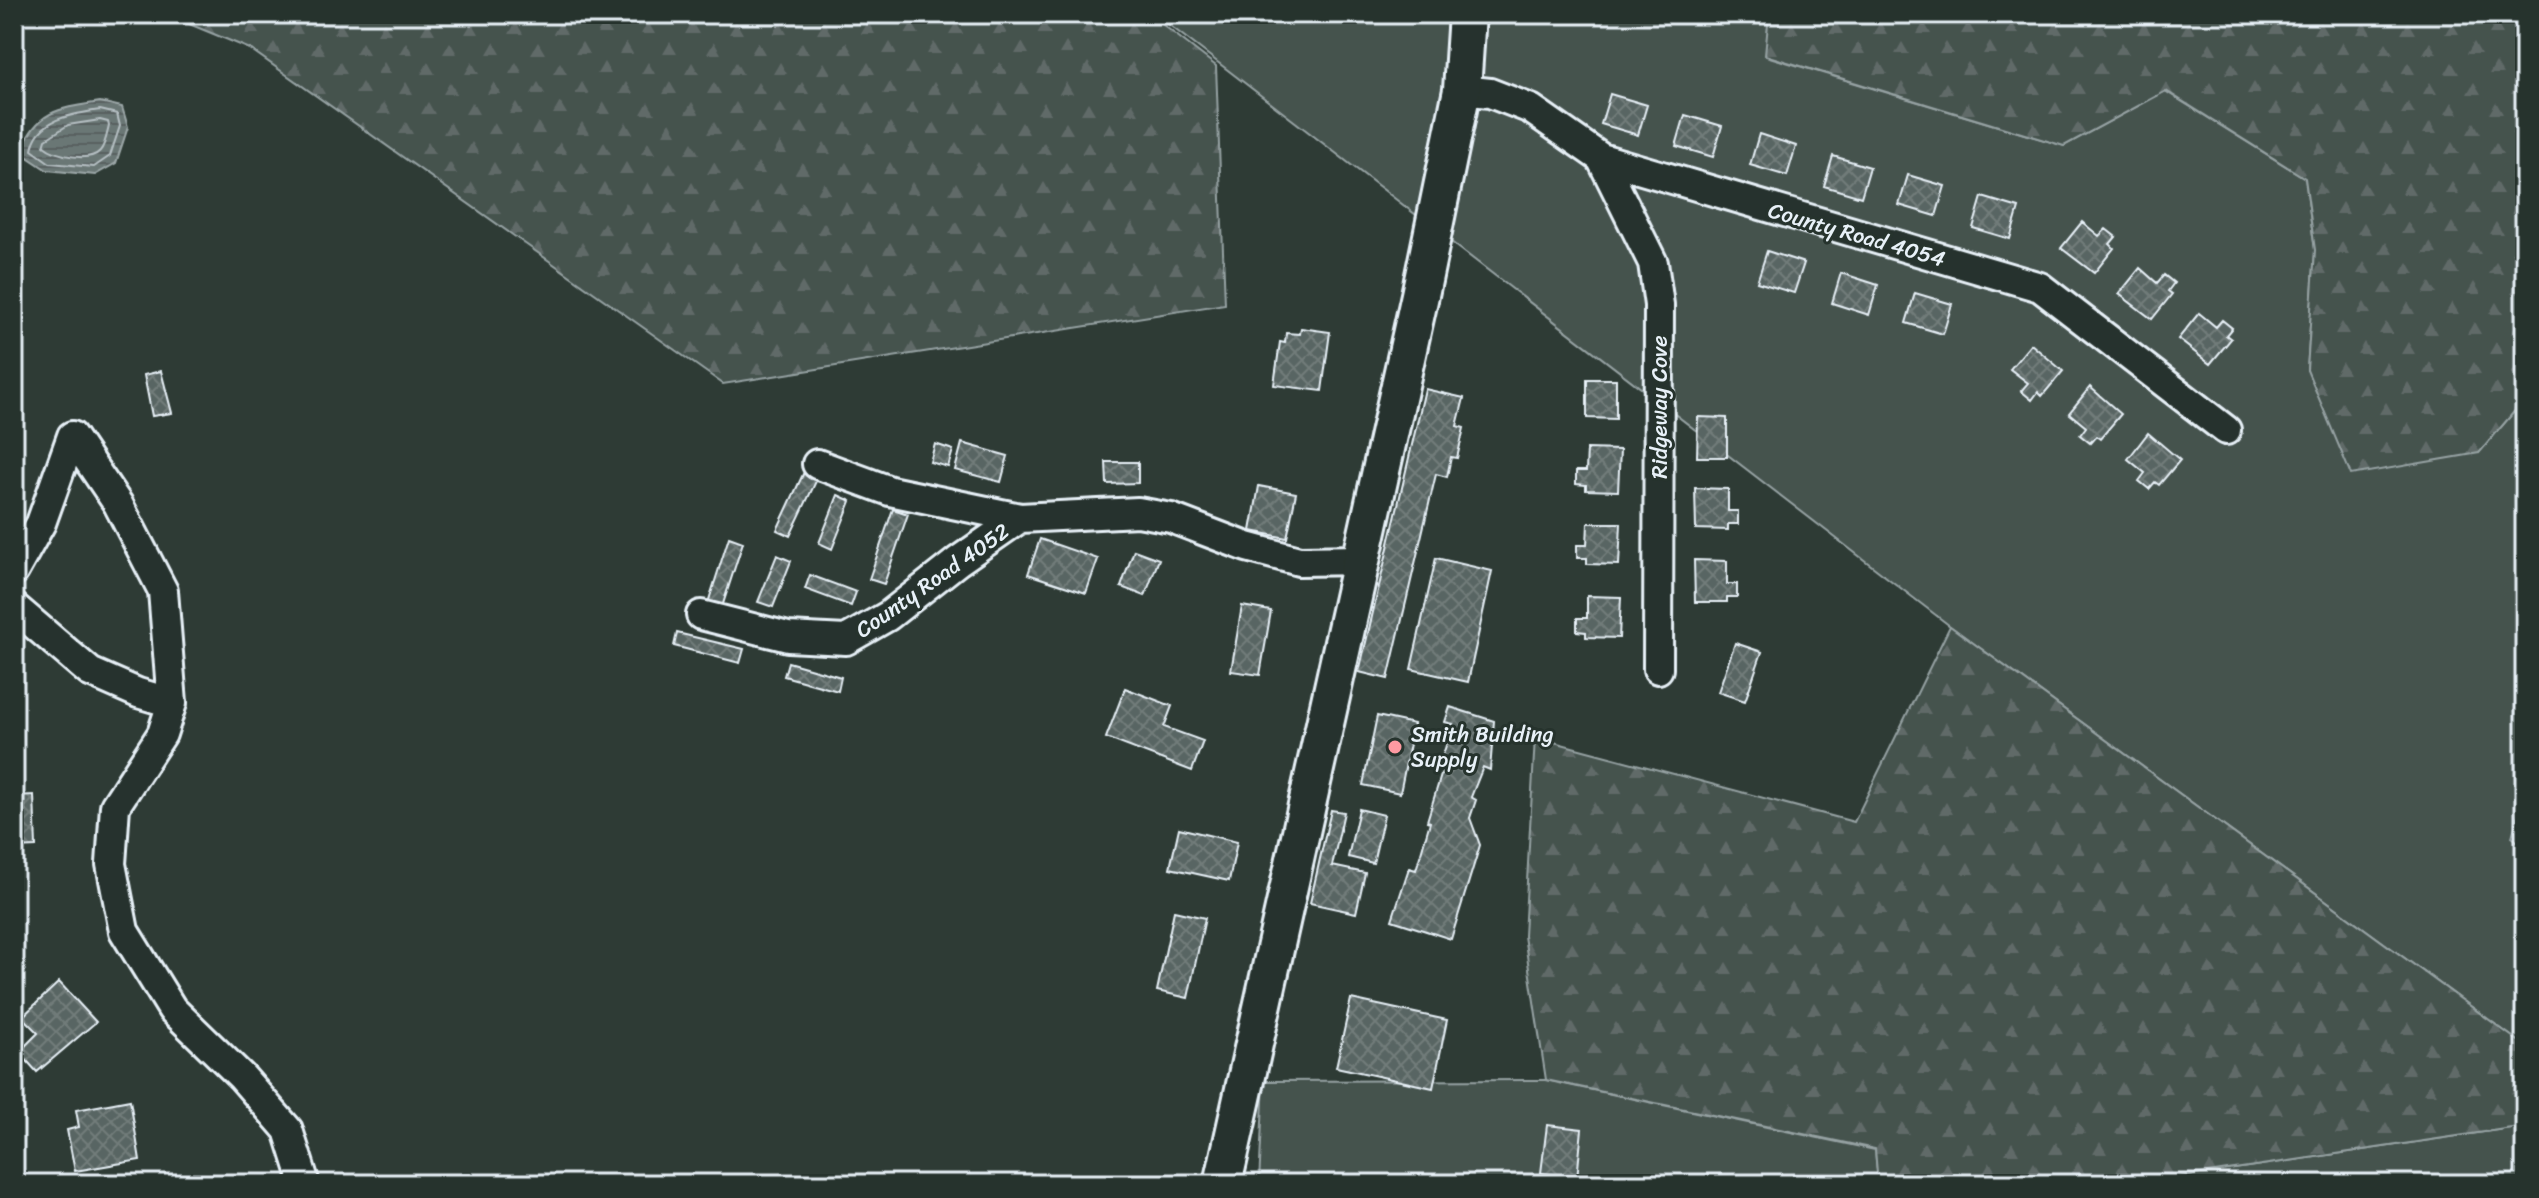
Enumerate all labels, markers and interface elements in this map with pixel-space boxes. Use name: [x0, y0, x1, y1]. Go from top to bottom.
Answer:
street label: County Road 4054: [1764, 191, 1950, 278]
street label: Ridgeway Cove: [1640, 335, 1679, 479]
street label: County Road 4052: [847, 512, 1018, 648]
place label: Smith Building Supply: [1411, 715, 1554, 779]
marker: Smith Building Supply: [1386, 738, 1404, 756]

